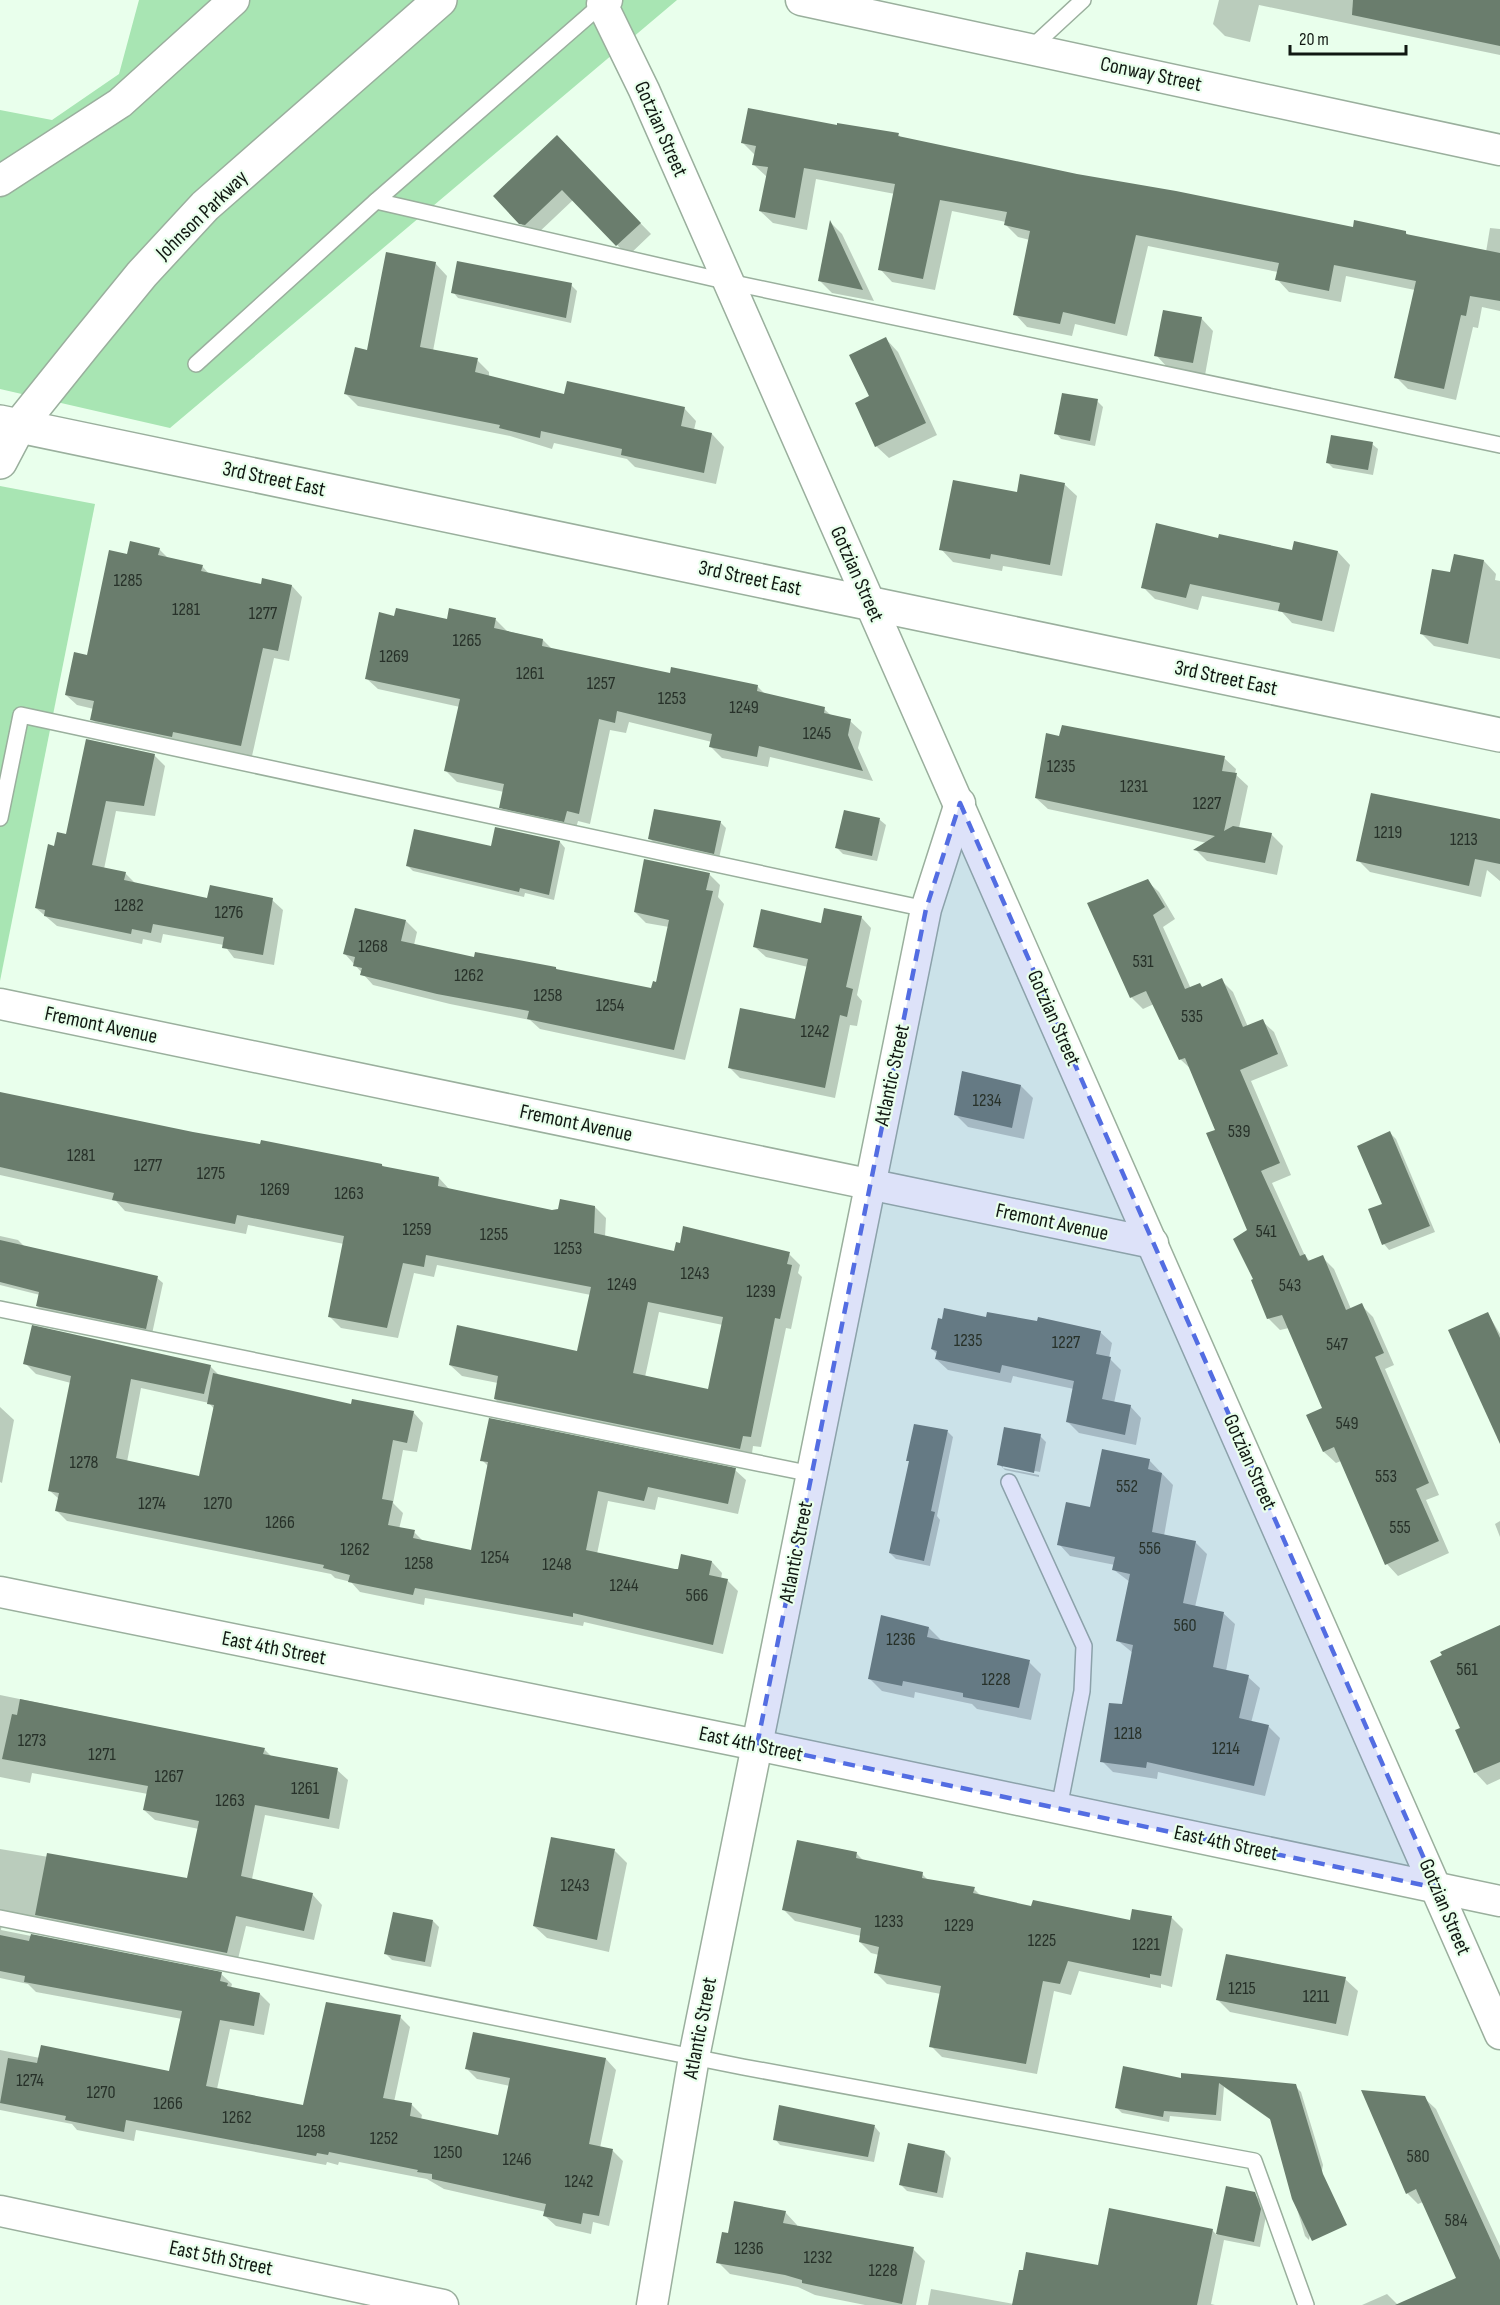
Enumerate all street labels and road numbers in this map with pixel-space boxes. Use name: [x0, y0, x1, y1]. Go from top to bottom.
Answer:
street label: Conway Street: [1098, 51, 1204, 97]
street label: Gotzian Street: [629, 77, 693, 181]
street label: Johnson Parkway: [150, 165, 253, 266]
street label: 3rd Street East: [220, 456, 328, 502]
street label: Gotzian Street: [825, 522, 889, 626]
street label: 3rd Street East: [696, 555, 804, 601]
street label: 3rd Street East: [1172, 655, 1280, 701]
street label: Gotzian Street: [1022, 966, 1086, 1070]
street label: Fremont Avenue: [42, 1001, 160, 1049]
street label: Atlantic Street: [869, 1022, 915, 1129]
street label: Fremont Avenue: [517, 1099, 635, 1147]
street label: Fremont Avenue: [993, 1198, 1111, 1246]
street label: Gotzian Street: [1218, 1410, 1282, 1514]
street label: Atlantic Street: [774, 1499, 818, 1606]
street label: East 4th Street: [220, 1626, 328, 1670]
street label: East 4th Street: [697, 1721, 805, 1767]
street label: East 4th Street: [1172, 1820, 1280, 1866]
street label: Gotzian Street: [1414, 1855, 1476, 1959]
street label: Atlantic Street: [678, 1975, 722, 2082]
street label: East 5th Street: [167, 2235, 275, 2281]

